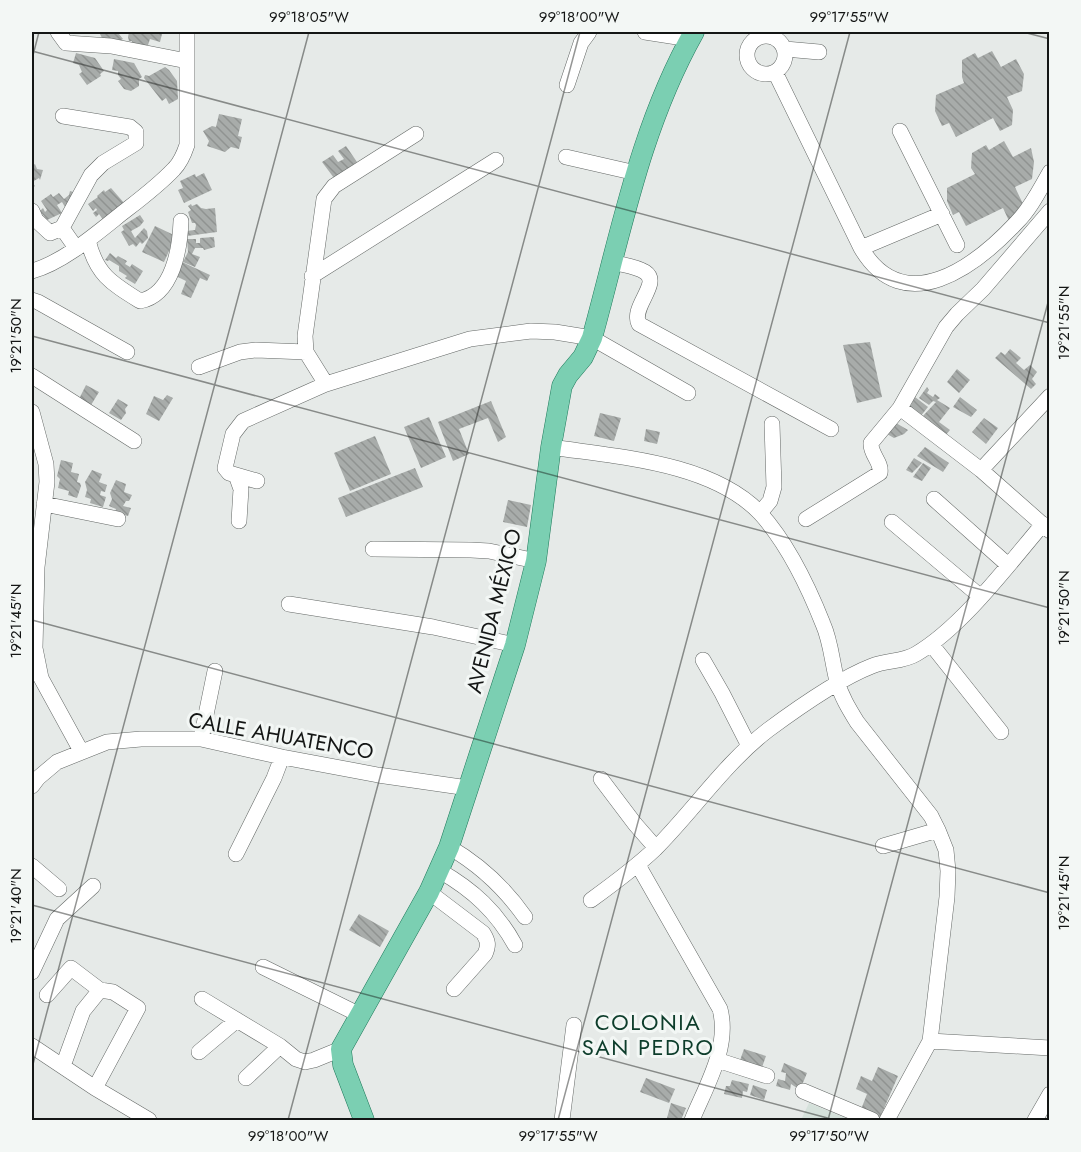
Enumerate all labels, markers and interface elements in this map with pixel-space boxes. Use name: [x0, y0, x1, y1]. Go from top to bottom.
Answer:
text: 99°18'05"W: [269, 6, 349, 28]
text: 99°18'00"W: [539, 6, 619, 28]
text: 99°17'55"W: [809, 6, 889, 28]
text: 19°21'55"N: [1053, 286, 1075, 360]
text: 19°21'50"N: [5, 298, 27, 374]
street label: AVENIDA MÉXICO: [459, 526, 529, 696]
text: 19°21'50"N: [1053, 570, 1075, 646]
text: 19°21'45"N: [5, 584, 27, 658]
street label: CALLE AHUATENCO: [186, 705, 376, 767]
text: 19°21'45"N: [1053, 856, 1075, 930]
text: 19°21'40"N: [5, 868, 27, 944]
district label: COLONIA SAN PEDRO: [582, 1006, 714, 1063]
text: 99°18'00"W: [248, 1125, 328, 1147]
text: 99°17'55"W: [518, 1125, 598, 1147]
text: 99°17'50"W: [789, 1125, 869, 1147]

